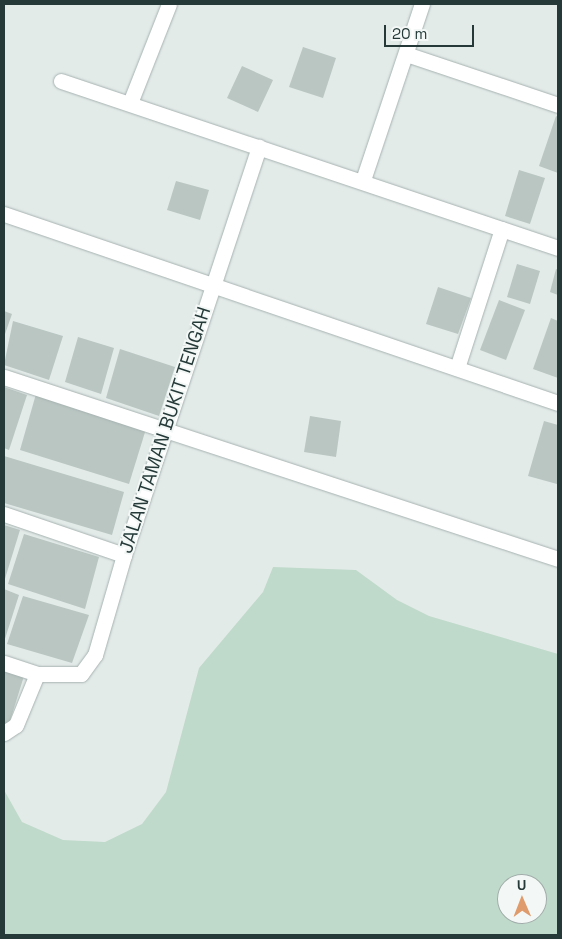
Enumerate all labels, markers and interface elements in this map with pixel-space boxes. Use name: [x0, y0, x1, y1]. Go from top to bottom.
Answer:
scale bar: [387, 15, 477, 47]
text: 20 m: [392, 24, 427, 43]
street label: JALAN TAMAN BUKIT TENGAH: [114, 303, 216, 557]
north arrow: [497, 874, 547, 924]
text: U: [517, 876, 527, 894]

